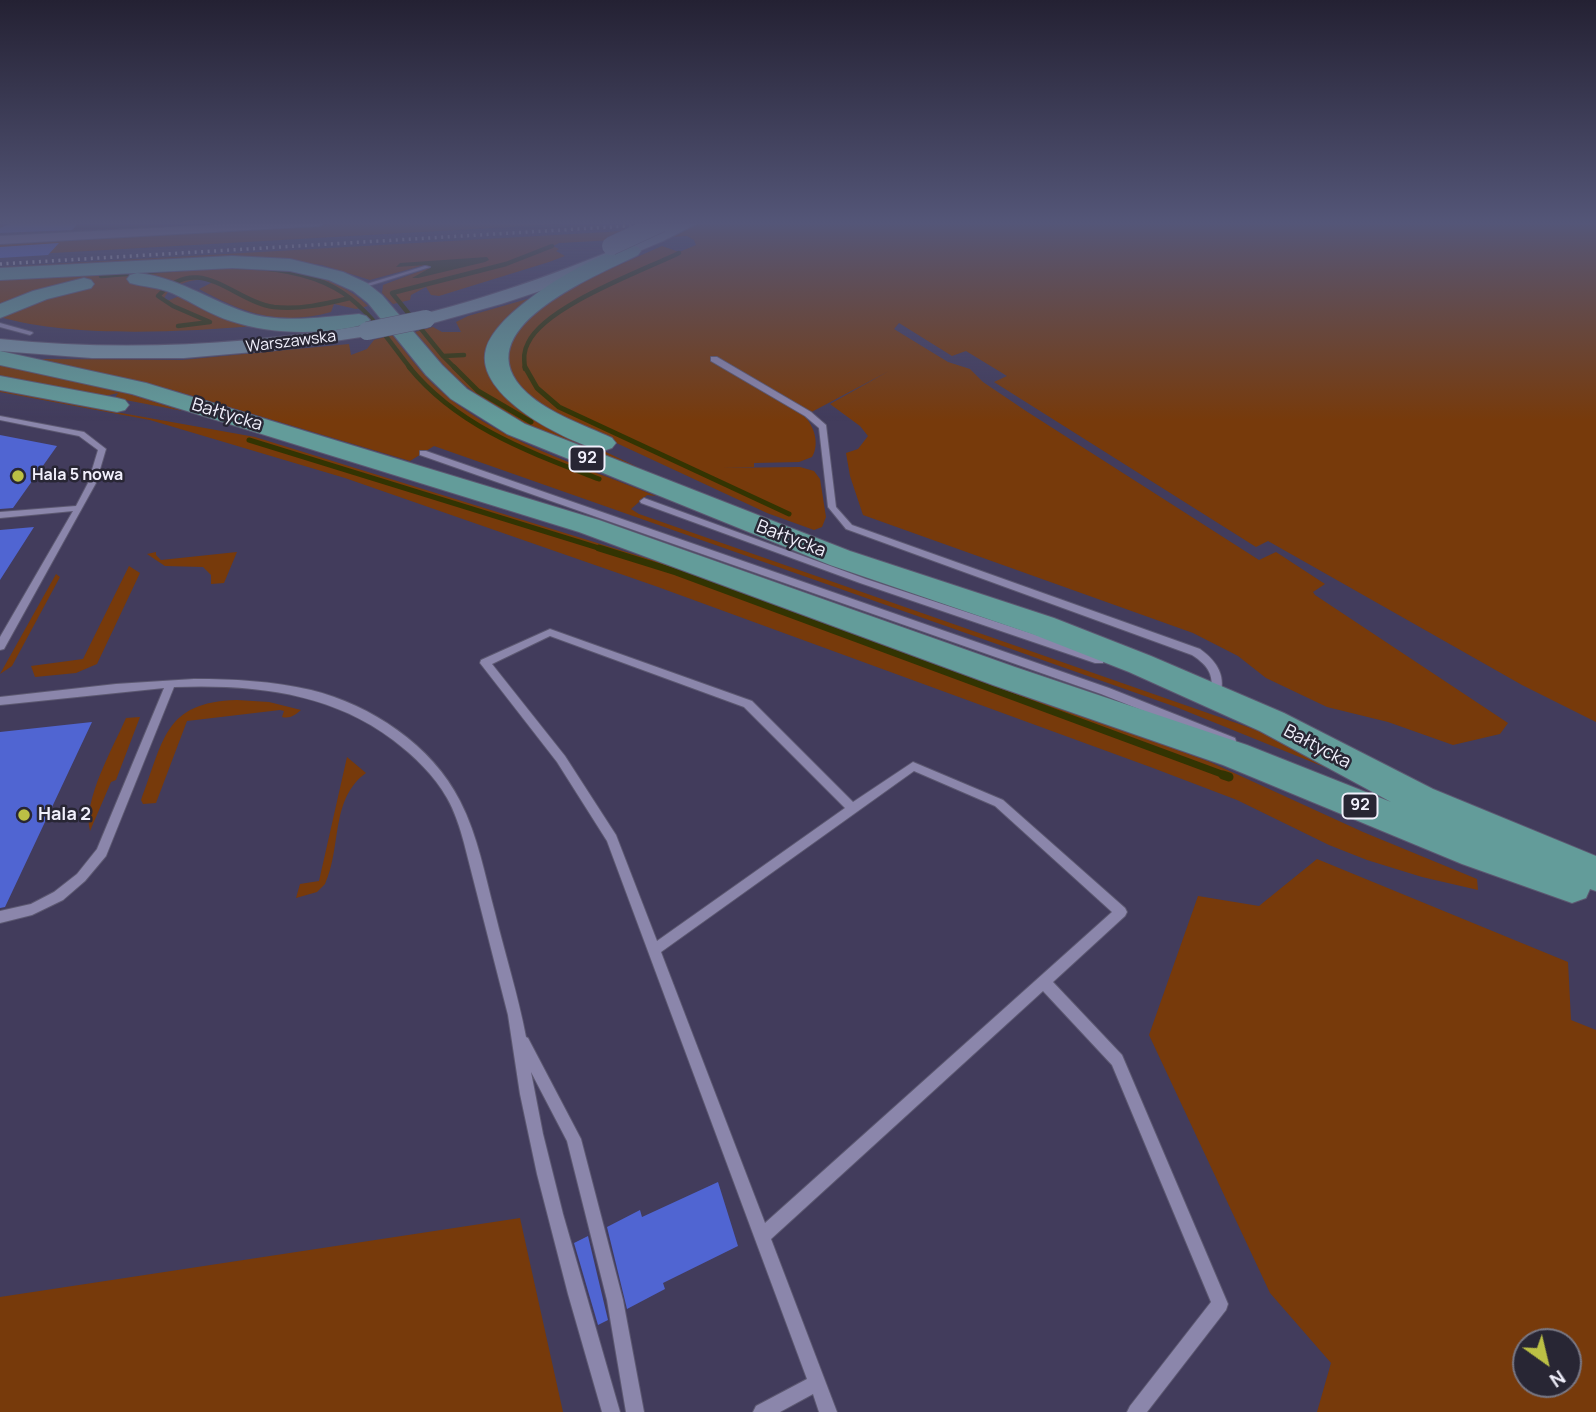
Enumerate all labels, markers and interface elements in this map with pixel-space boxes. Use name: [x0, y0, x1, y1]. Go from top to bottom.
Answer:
street label: Warszawska: [245, 327, 337, 357]
street label: Bałtycka: [189, 394, 265, 436]
road number: 92: [570, 446, 604, 472]
place label: Hala 5 nowa: [32, 466, 123, 486]
marker: Hala 5 nowa: [10, 468, 26, 484]
street label: Bałtycka: [753, 516, 829, 562]
street label: Bałtycka: [1280, 720, 1354, 774]
road number: 92: [1342, 793, 1378, 818]
place label: Hala 2: [38, 804, 91, 826]
marker: Hala 2: [16, 807, 32, 823]
north arrow: [1512, 1328, 1582, 1398]
text: N: [1545, 1364, 1571, 1393]

